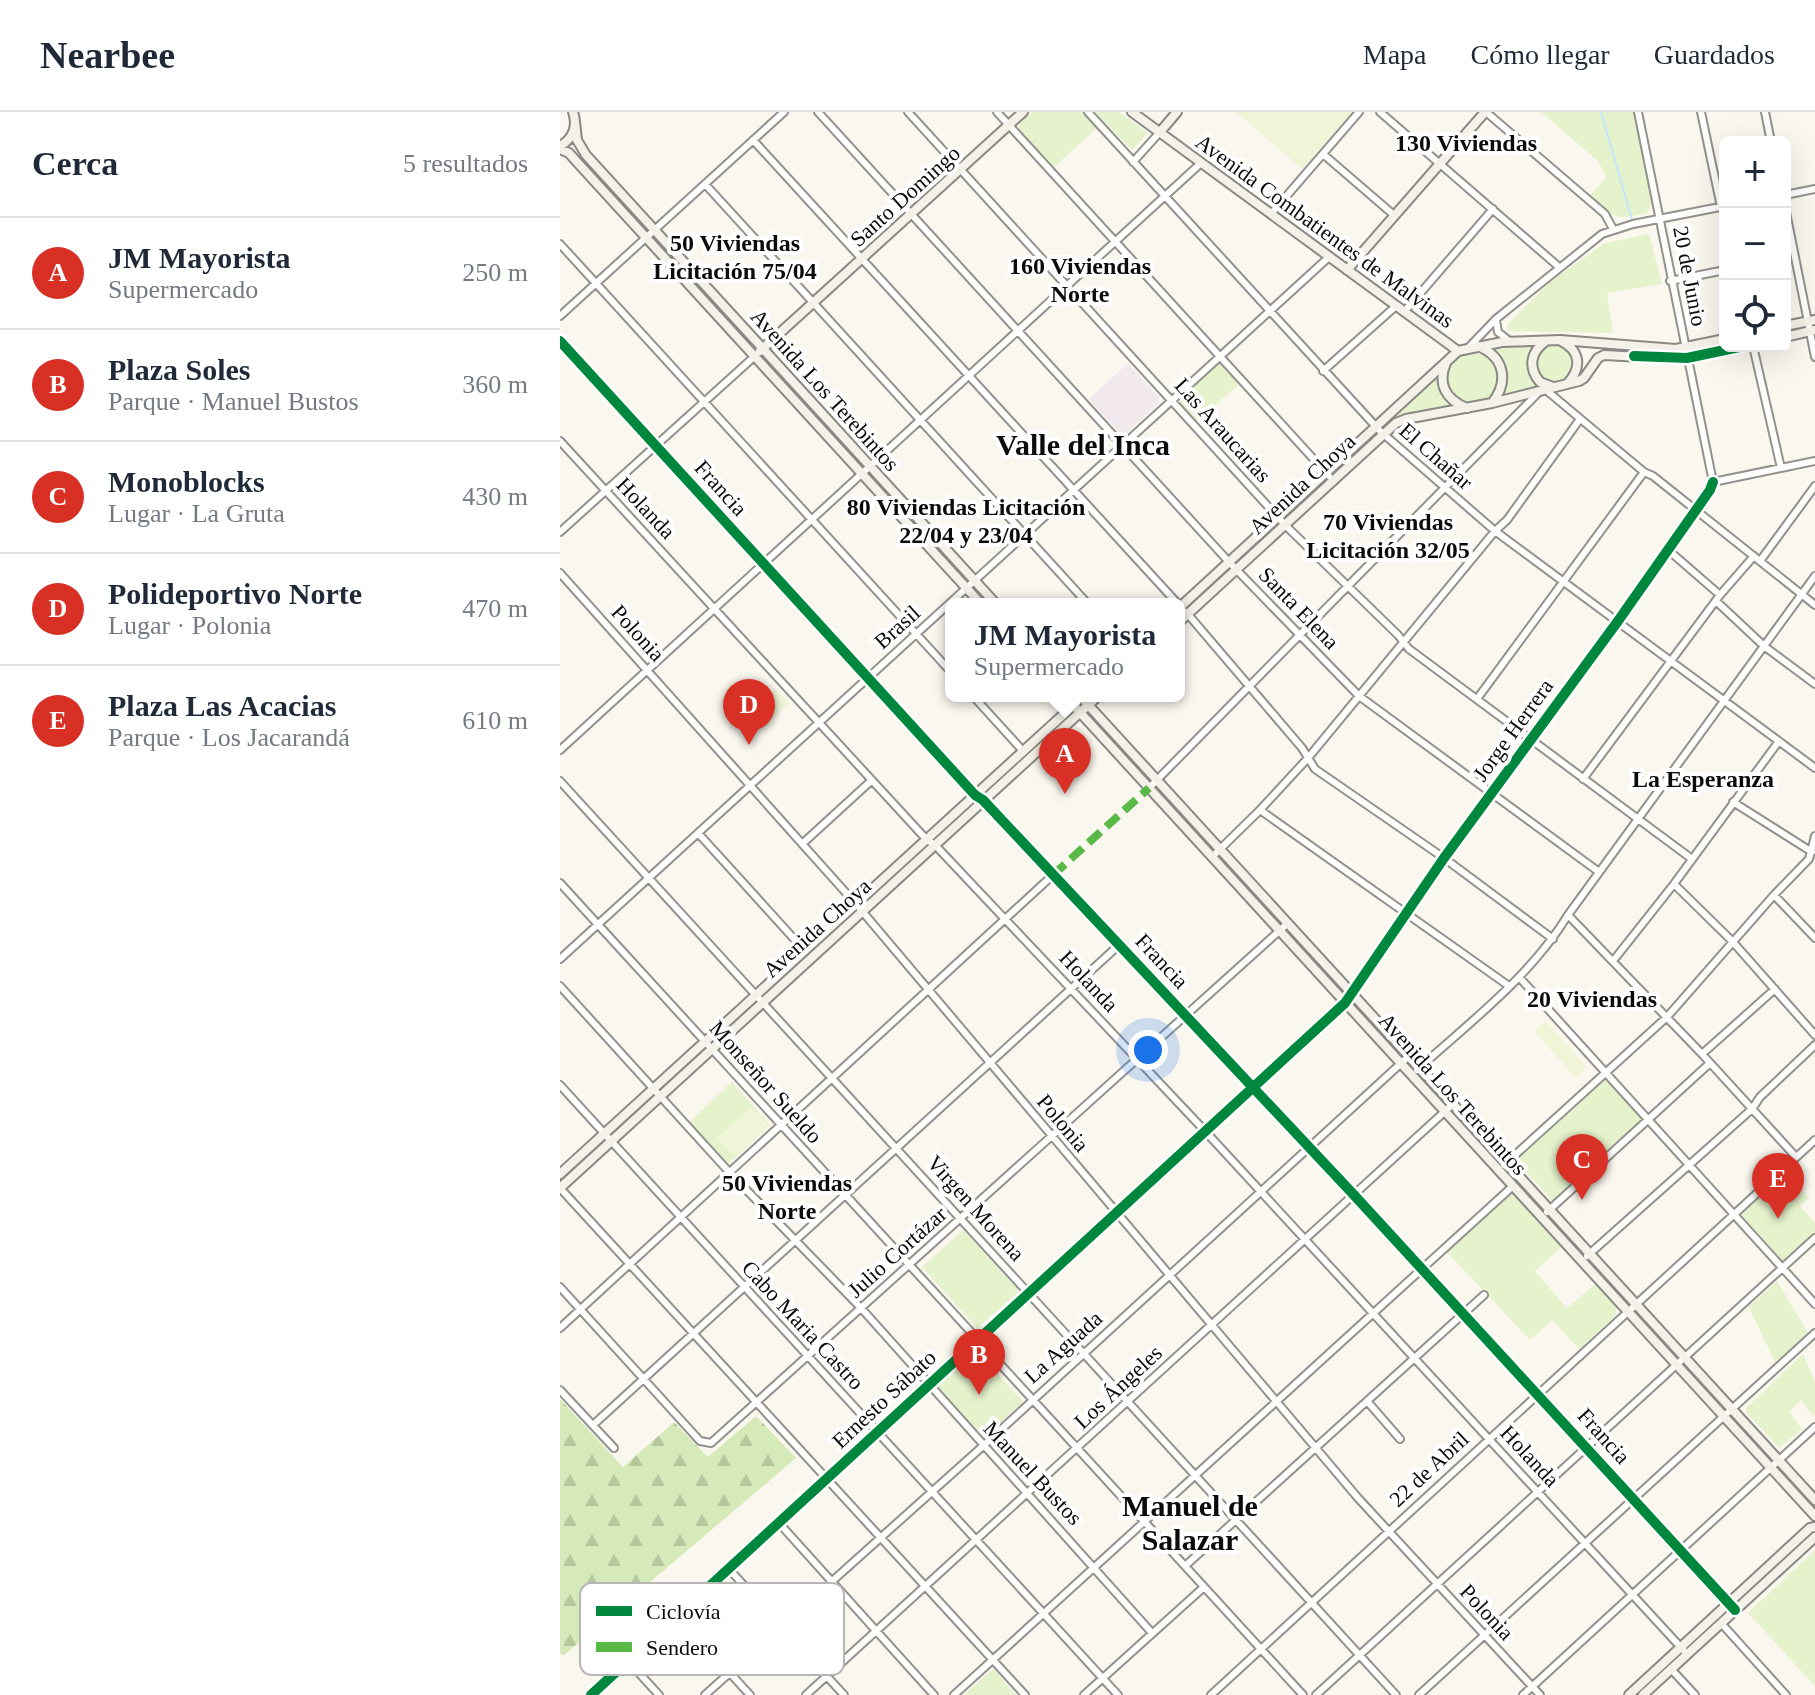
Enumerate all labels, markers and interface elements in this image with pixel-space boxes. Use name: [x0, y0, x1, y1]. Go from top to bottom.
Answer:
text: Nearbee: [40, 34, 175, 76]
text: Mapa: [1363, 39, 1427, 70]
text: Cómo llegar: [1471, 39, 1610, 70]
text: Guardados: [1654, 39, 1775, 70]
street label: Avenida Combatientes de Malvinas: [1191, 129, 1459, 333]
district label: 130 Viviendas: [1395, 130, 1537, 156]
map controls: [1719, 136, 1791, 352]
button: +: [1719, 136, 1791, 208]
street label: Santo Domingo: [845, 140, 965, 252]
text: Cerca: [32, 145, 118, 182]
text: 5 resultados: [403, 149, 528, 178]
button: −: [1719, 208, 1791, 280]
street label: 20 de Junio: [1668, 224, 1712, 328]
district label: 50 Viviendas Licitación 75/04: [653, 230, 817, 284]
text: JM Mayorista: [108, 241, 290, 274]
district label: 160 Viviendas Norte: [1009, 253, 1151, 307]
text: A: [49, 258, 67, 287]
text: 250 m: [462, 258, 528, 287]
text: Supermercado: [108, 275, 258, 304]
button: locate: [1719, 280, 1791, 352]
street label: Avenida Los Terebintos: [746, 304, 904, 476]
text: Plaza Soles: [108, 353, 251, 386]
text: B: [49, 370, 67, 399]
text: 360 m: [462, 370, 528, 399]
street label: Las Araucarias: [1170, 373, 1276, 487]
text: Parque · Manuel Bustos: [108, 387, 359, 416]
street label: El Chañar: [1394, 418, 1478, 495]
district label: Valle del Inca: [996, 428, 1170, 461]
street label: Avenida Choya: [1244, 428, 1360, 539]
street label: Francia: [690, 455, 753, 521]
text: Monoblocks: [108, 465, 265, 498]
street label: Holanda: [611, 472, 681, 544]
text: C: [49, 482, 67, 511]
text: 430 m: [462, 482, 528, 511]
district label: 80 Viviendas Licitación 22/04 y 23/04: [847, 494, 1085, 548]
text: Lugar · La Gruta: [108, 499, 285, 528]
district label: 70 Viviendas Licitación 32/05: [1306, 509, 1470, 563]
street label: Santa Elena: [1254, 562, 1344, 654]
text: Polideportivo Norte: [108, 577, 362, 610]
text: D: [49, 594, 67, 623]
text: 470 m: [462, 594, 528, 623]
popup: [945, 598, 1185, 702]
street label: Polonia: [606, 600, 670, 667]
street label: Brasil: [869, 600, 925, 654]
text: Lugar · Polonia: [108, 611, 271, 640]
text: JM Mayorista: [974, 618, 1156, 651]
text: Supermercado: [974, 652, 1124, 681]
street label: Jorge Herrera: [1468, 674, 1558, 786]
pin: D: [723, 679, 775, 745]
text: Plaza Las Acacias: [108, 689, 336, 722]
text: E: [49, 706, 67, 735]
text: 610 m: [462, 706, 528, 735]
text: Parque · Los Jacarandá: [108, 723, 350, 752]
pin: A: [1039, 728, 1091, 794]
district label: La Esperanza: [1632, 766, 1774, 792]
street label: Avenida Choya: [758, 873, 876, 983]
street label: Francia: [1130, 928, 1194, 994]
street label: Holanda: [1054, 945, 1124, 1017]
district label: 20 Viviendas: [1527, 986, 1657, 1012]
street label: Avenida Los Terebintos: [1374, 1008, 1532, 1180]
street label: Monseñor Sueldo: [705, 1016, 827, 1148]
your location: [1128, 1030, 1168, 1070]
street label: Polonia: [1032, 1089, 1094, 1157]
pin: C: [1556, 1134, 1608, 1200]
street label: Virgen Morena: [922, 1150, 1030, 1266]
pin: E: [1752, 1153, 1804, 1219]
district label: 50 Viviendas Norte: [722, 1170, 852, 1224]
street label: Julio Cortázar: [843, 1201, 952, 1303]
street label: Cabo Maria Castro: [737, 1255, 869, 1395]
street label: La Aguada: [1019, 1305, 1107, 1388]
pin: B: [953, 1329, 1005, 1395]
street label: Los Ángeles: [1069, 1340, 1167, 1434]
street label: Ernesto Sábato: [827, 1345, 941, 1453]
street label: Francia: [1573, 1403, 1636, 1469]
street label: Manuel Bustos: [979, 1416, 1087, 1530]
street label: Holanda: [1495, 1420, 1565, 1492]
street label: 22 de Abril: [1384, 1426, 1474, 1512]
district label: Manuel de Salazar: [1122, 1489, 1258, 1556]
street label: Polonia: [1455, 1579, 1519, 1645]
legend: [580, 1583, 844, 1675]
text: Ciclovía: [646, 1599, 721, 1624]
text: Sendero: [646, 1635, 718, 1660]

